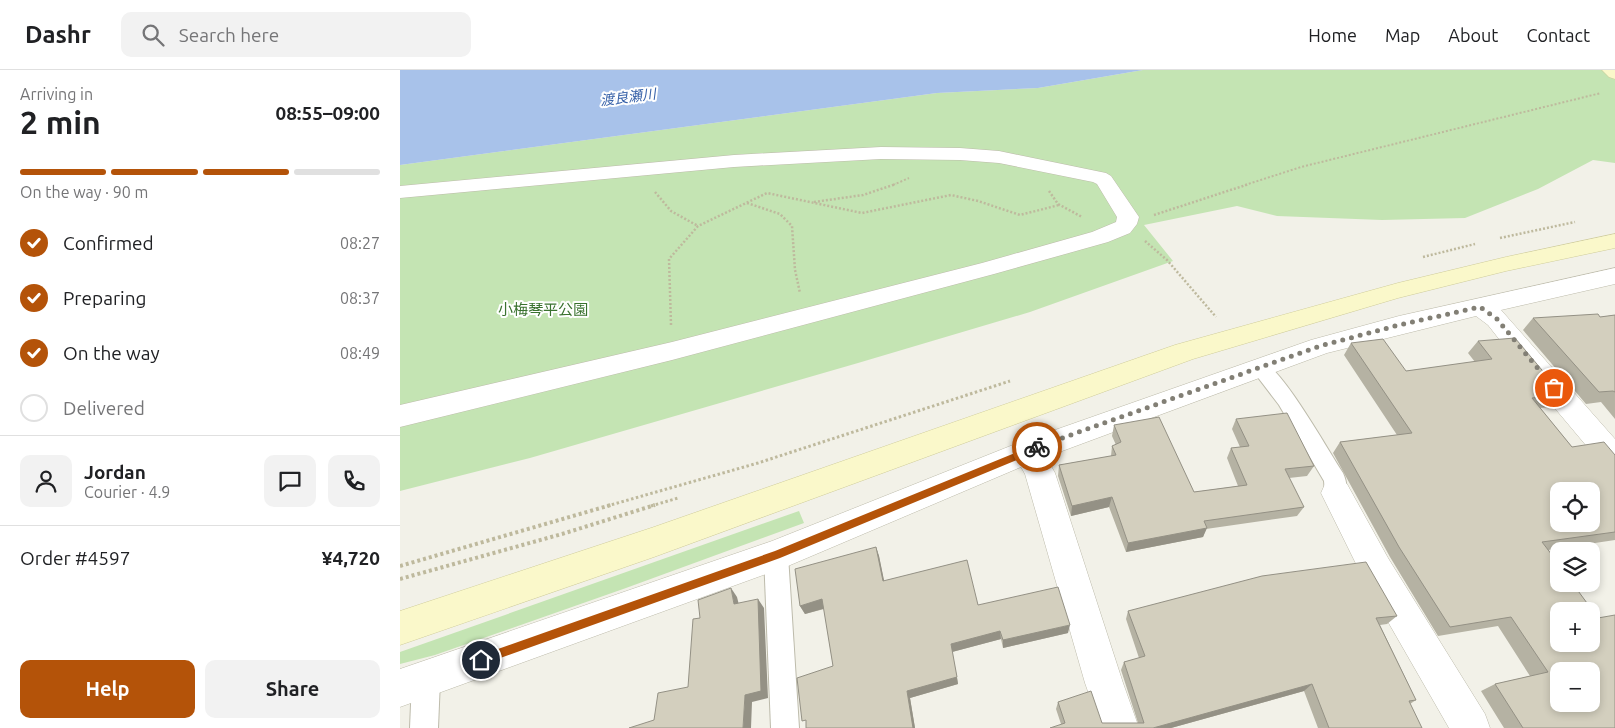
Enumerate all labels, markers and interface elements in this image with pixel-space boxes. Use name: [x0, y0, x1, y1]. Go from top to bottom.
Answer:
search box: [121, 12, 471, 57]
text: Dashr: [25, 21, 91, 48]
icon: search: [139, 21, 167, 49]
text: Search here: [179, 24, 279, 46]
text: Home: [1308, 25, 1357, 45]
text: Map: [1385, 25, 1420, 45]
text: About: [1448, 25, 1498, 45]
text: Contact: [1526, 25, 1590, 45]
text: Arriving in: [20, 85, 93, 103]
water label: 渡良瀬川: [599, 85, 659, 108]
text: 08:55–09:00: [275, 102, 380, 124]
text: 2 min: [20, 104, 101, 140]
text: On the way · 90 m: [20, 183, 148, 201]
icon: check: [20, 229, 48, 257]
text: Confirmed: [63, 232, 154, 254]
text: 08:27: [340, 234, 380, 252]
icon: check: [20, 284, 48, 312]
text: Preparing: [63, 287, 147, 309]
text: 08:37: [340, 289, 380, 307]
park label: 小梅琴平公園: [498, 301, 588, 318]
icon: check: [20, 339, 48, 367]
text: On the way: [63, 342, 160, 364]
text: 08:49: [340, 344, 380, 362]
pin: [1533, 367, 1575, 409]
icon: bag: [1540, 374, 1568, 402]
text: Delivered: [63, 397, 145, 419]
courier: [1012, 422, 1062, 472]
icon: bike: [1023, 433, 1051, 461]
button: person: [20, 455, 72, 507]
button: chat: [264, 455, 316, 507]
button: phone: [328, 455, 380, 507]
text: Jordan: [84, 461, 146, 483]
map controls: [1550, 482, 1600, 712]
button: locate: [1550, 482, 1600, 532]
text: Courier · 4.9: [84, 483, 170, 501]
button: layers: [1550, 542, 1600, 592]
text: Order #4597: [20, 547, 130, 569]
text: ¥4,720: [322, 547, 380, 569]
button: +: [1550, 602, 1600, 652]
pin: [460, 639, 502, 681]
icon: home: [467, 646, 495, 674]
button: Help: [20, 660, 195, 718]
button: Share: [205, 660, 380, 718]
button: −: [1550, 662, 1600, 712]

